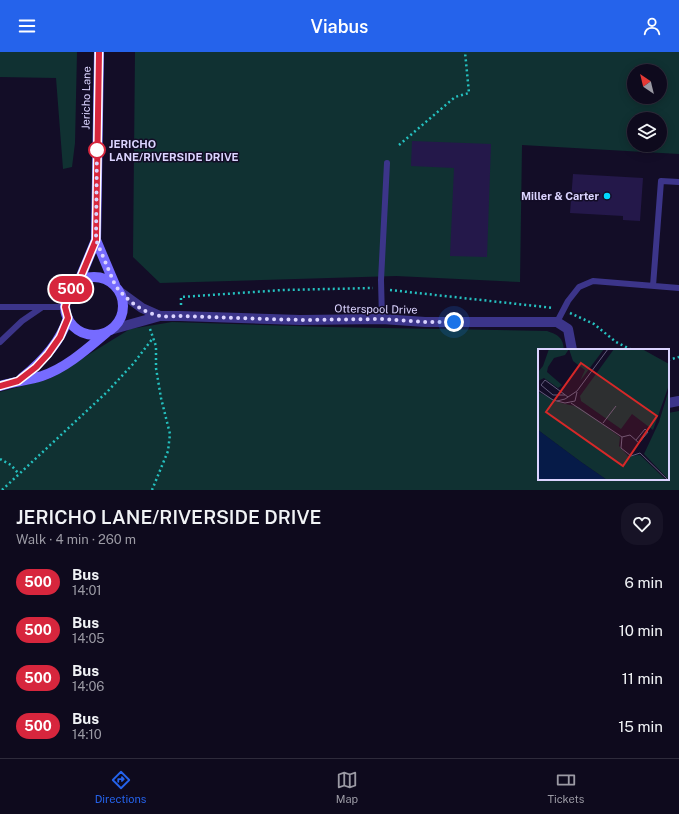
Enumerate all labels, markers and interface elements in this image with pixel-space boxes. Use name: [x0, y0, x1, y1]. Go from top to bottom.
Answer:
icon: menu: [16, 15, 38, 37]
icon: person: [641, 15, 663, 37]
text: Viabus: [311, 16, 368, 37]
north arrow: [627, 64, 667, 104]
map controls: [627, 64, 667, 152]
street label: Jericho Lane: [79, 66, 93, 130]
button: layers: [627, 112, 667, 152]
place label: JERICHO LANE/RIVERSIDE DRIVE: [109, 138, 239, 163]
marker: JERICHO LANE/RIVERSIDE DRIVE: [88, 141, 106, 159]
place label: Miller & Carter: [521, 190, 599, 202]
marker: Miller & Carter: [602, 191, 612, 201]
line badge: 500: [48, 276, 94, 302]
text: 500: [57, 281, 85, 297]
street label: Otterspool Drive: [334, 302, 418, 316]
your location: [444, 312, 464, 332]
inset map: [538, 349, 669, 480]
button: heart: [621, 503, 663, 545]
text: JERICHO LANE/RIVERSIDE DRIVE: [16, 506, 321, 528]
text: Walk · 4 min · 260 m: [16, 532, 136, 547]
text: Bus: [72, 566, 99, 583]
text: 500: [24, 574, 52, 590]
text: 6 min: [625, 574, 663, 591]
text: 14:01: [72, 583, 102, 598]
text: Bus: [72, 614, 99, 631]
text: 500: [24, 622, 52, 638]
text: 10 min: [619, 622, 663, 639]
text: 14:05: [72, 631, 105, 646]
text: Bus: [72, 662, 99, 679]
text: 500: [24, 670, 52, 686]
text: 11 min: [622, 670, 663, 687]
text: 14:06: [72, 679, 104, 694]
text: Bus: [72, 710, 99, 727]
text: 500: [24, 718, 52, 734]
text: 15 min: [618, 718, 663, 735]
text: 14:10: [72, 727, 102, 742]
tab: Directions: [95, 769, 146, 805]
tab: Map: [336, 769, 358, 805]
tab: Tickets: [547, 769, 584, 805]

